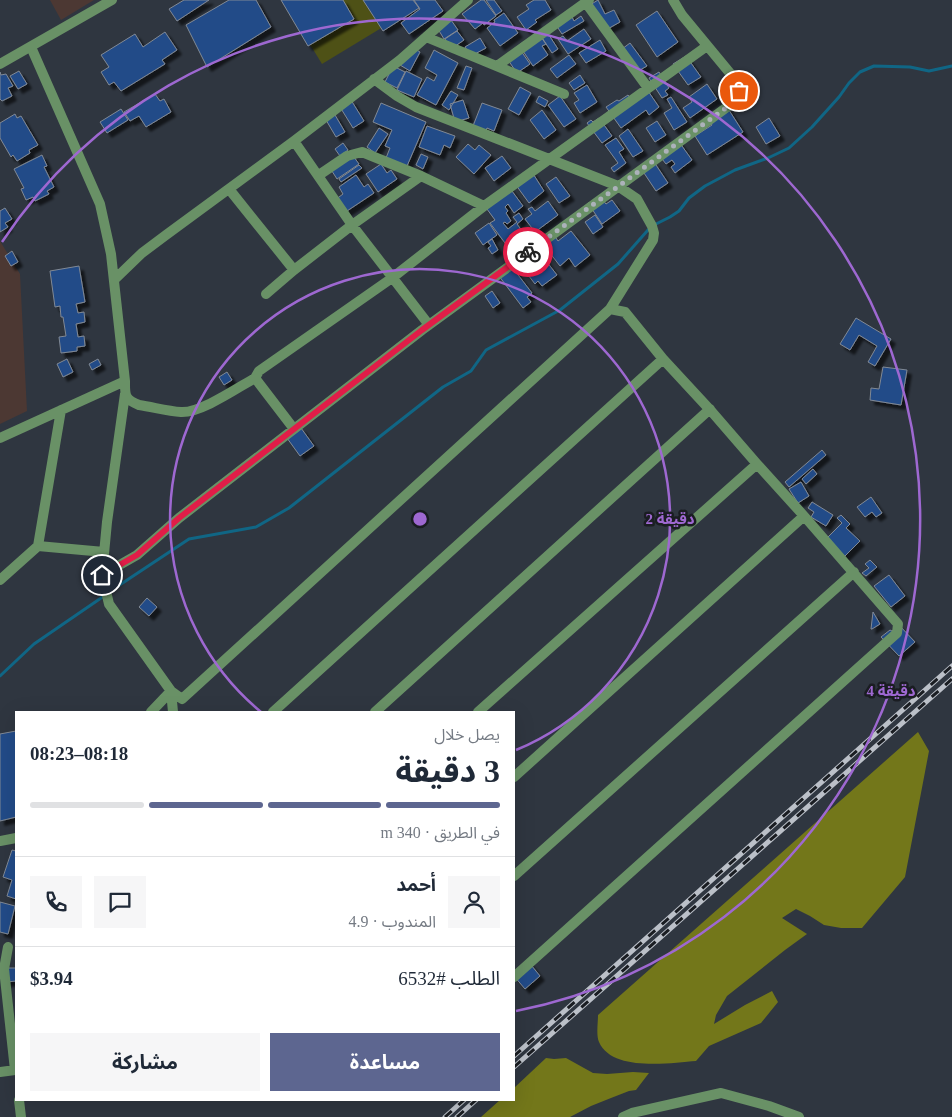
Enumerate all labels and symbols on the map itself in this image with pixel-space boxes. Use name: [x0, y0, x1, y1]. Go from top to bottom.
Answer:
pin: [718, 70, 760, 112]
courier: [503, 227, 553, 277]
centre of rings: [411, 510, 429, 528]
text: 2 دقيقة: [646, 511, 695, 527]
pin: [81, 554, 123, 596]
text: 4 دقيقة: [867, 683, 916, 699]

